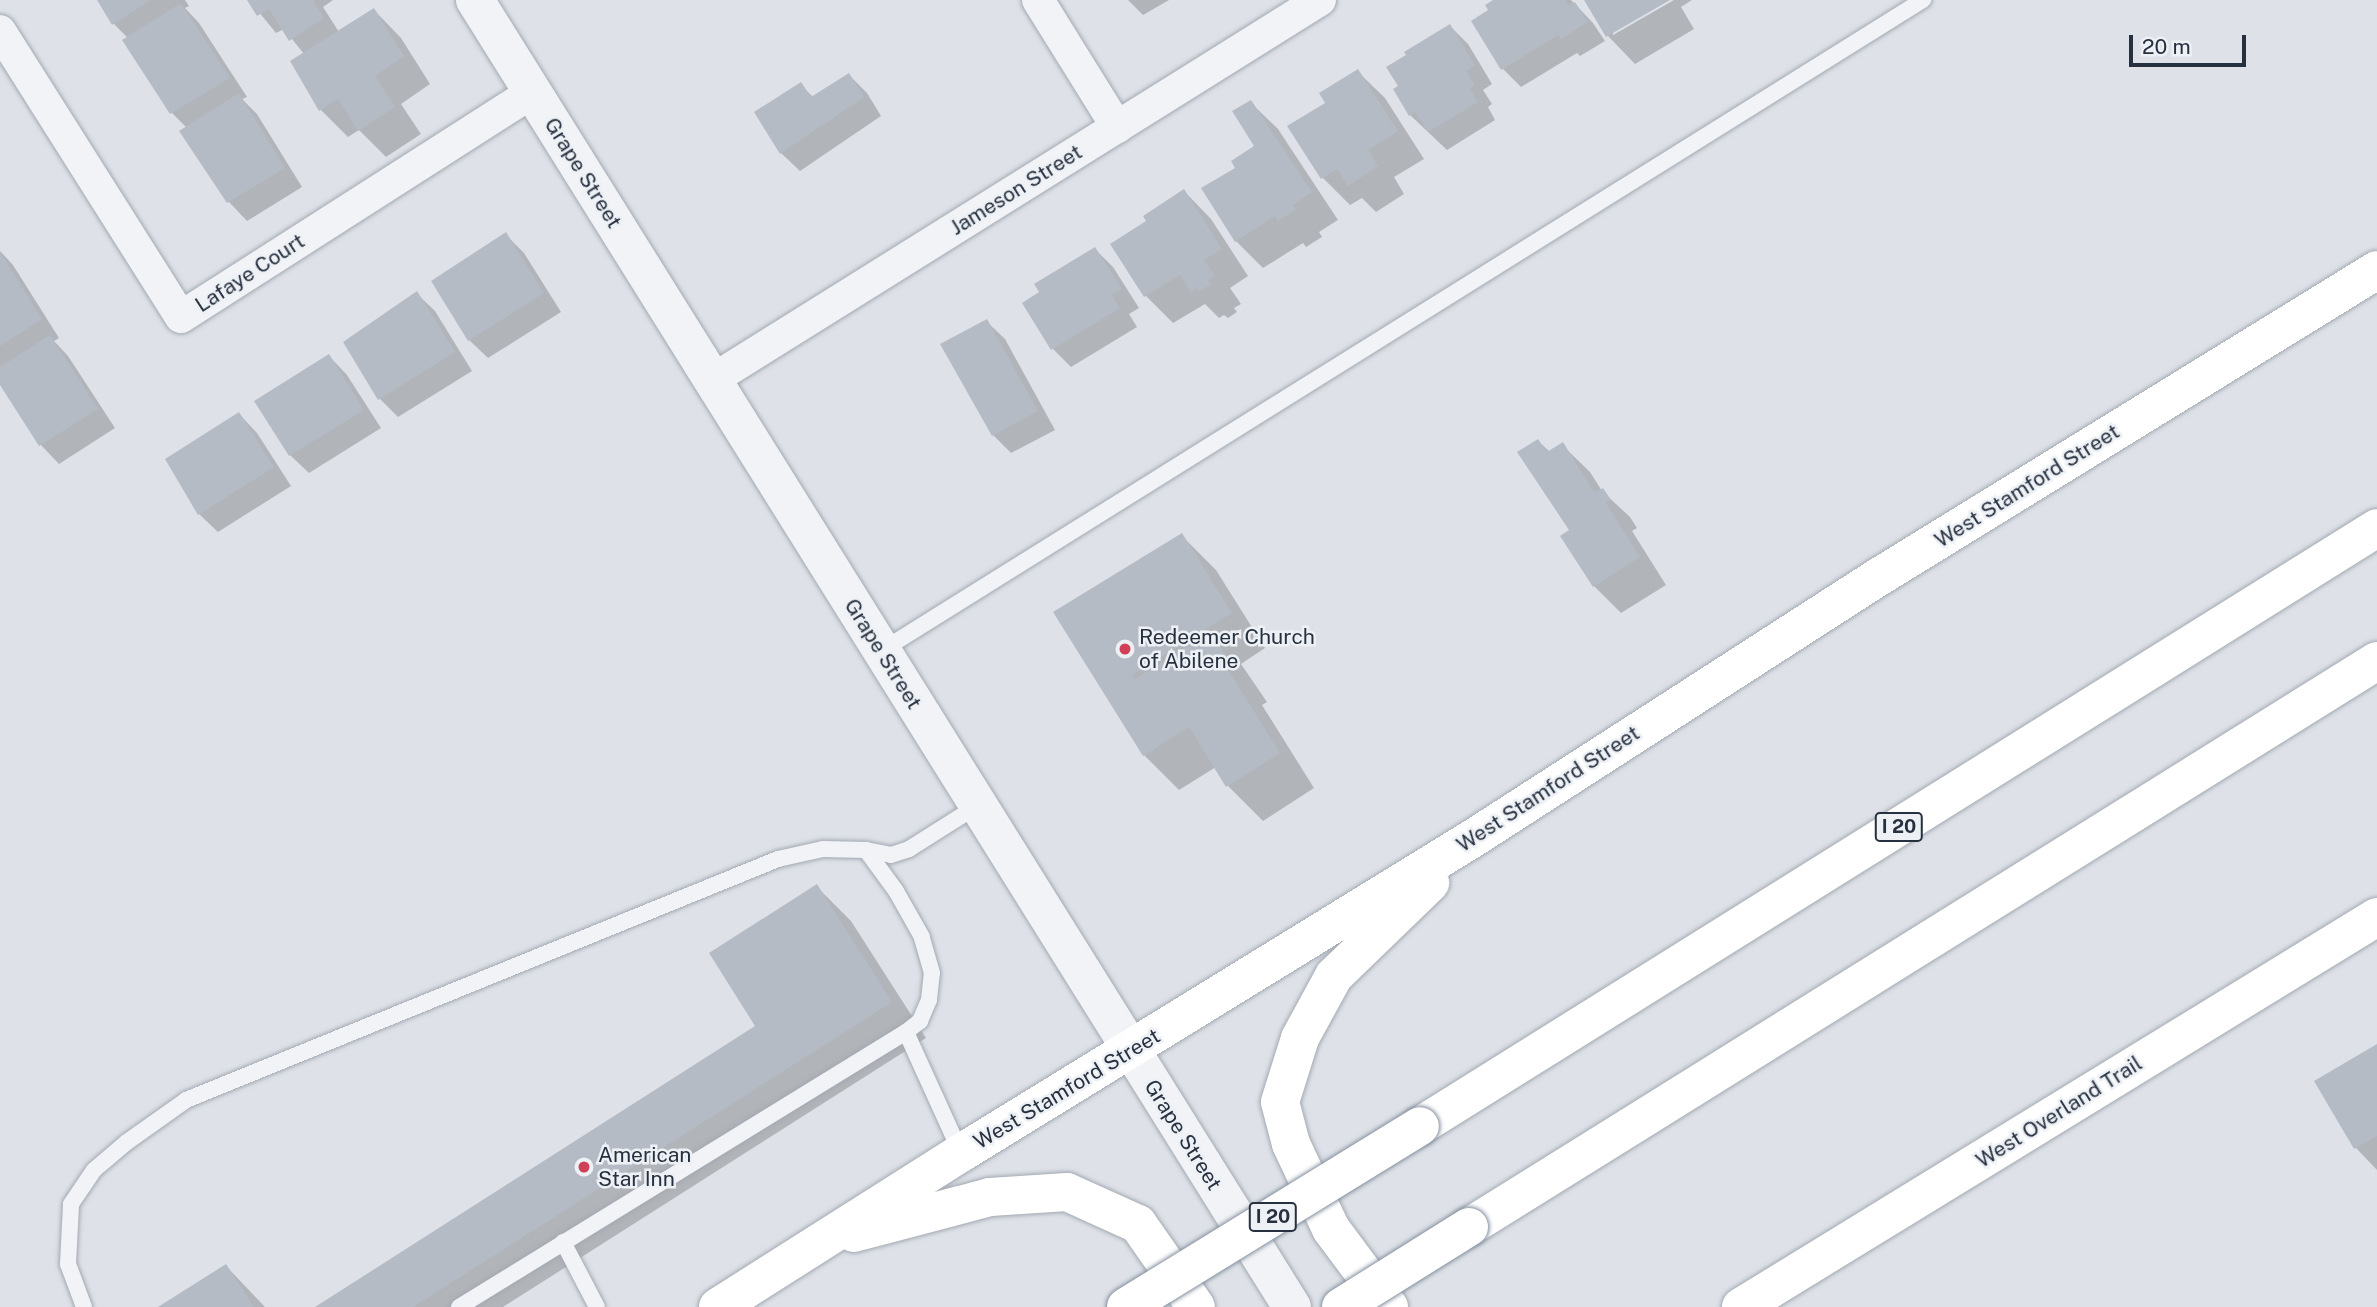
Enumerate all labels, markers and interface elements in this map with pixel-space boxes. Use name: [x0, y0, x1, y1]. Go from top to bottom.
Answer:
scale bar: [2132, 21, 2249, 65]
text: 20 m: [2142, 34, 2191, 59]
street label: Grape Street: [539, 113, 627, 233]
street label: Jameson Street: [945, 139, 1087, 241]
street label: Lafaye Court: [191, 228, 309, 318]
street label: West Stamford Street: [1930, 419, 2124, 553]
street label: Grape Street: [839, 594, 927, 714]
place label: Redeemer Church of Abilene: [1139, 624, 1315, 674]
marker: Redeemer Church of Abilene: [1117, 641, 1133, 657]
street label: West Stamford Street: [1452, 720, 1644, 858]
road number: I 20: [1874, 812, 1924, 842]
street label: West Stamford Street: [969, 1023, 1165, 1155]
street label: West Overland Trail: [1971, 1051, 2147, 1173]
street label: Grape Street: [1139, 1075, 1227, 1195]
place label: American Star Inn: [598, 1142, 691, 1192]
marker: American Star Inn: [576, 1159, 592, 1175]
road number: I 20: [1248, 1202, 1298, 1232]

